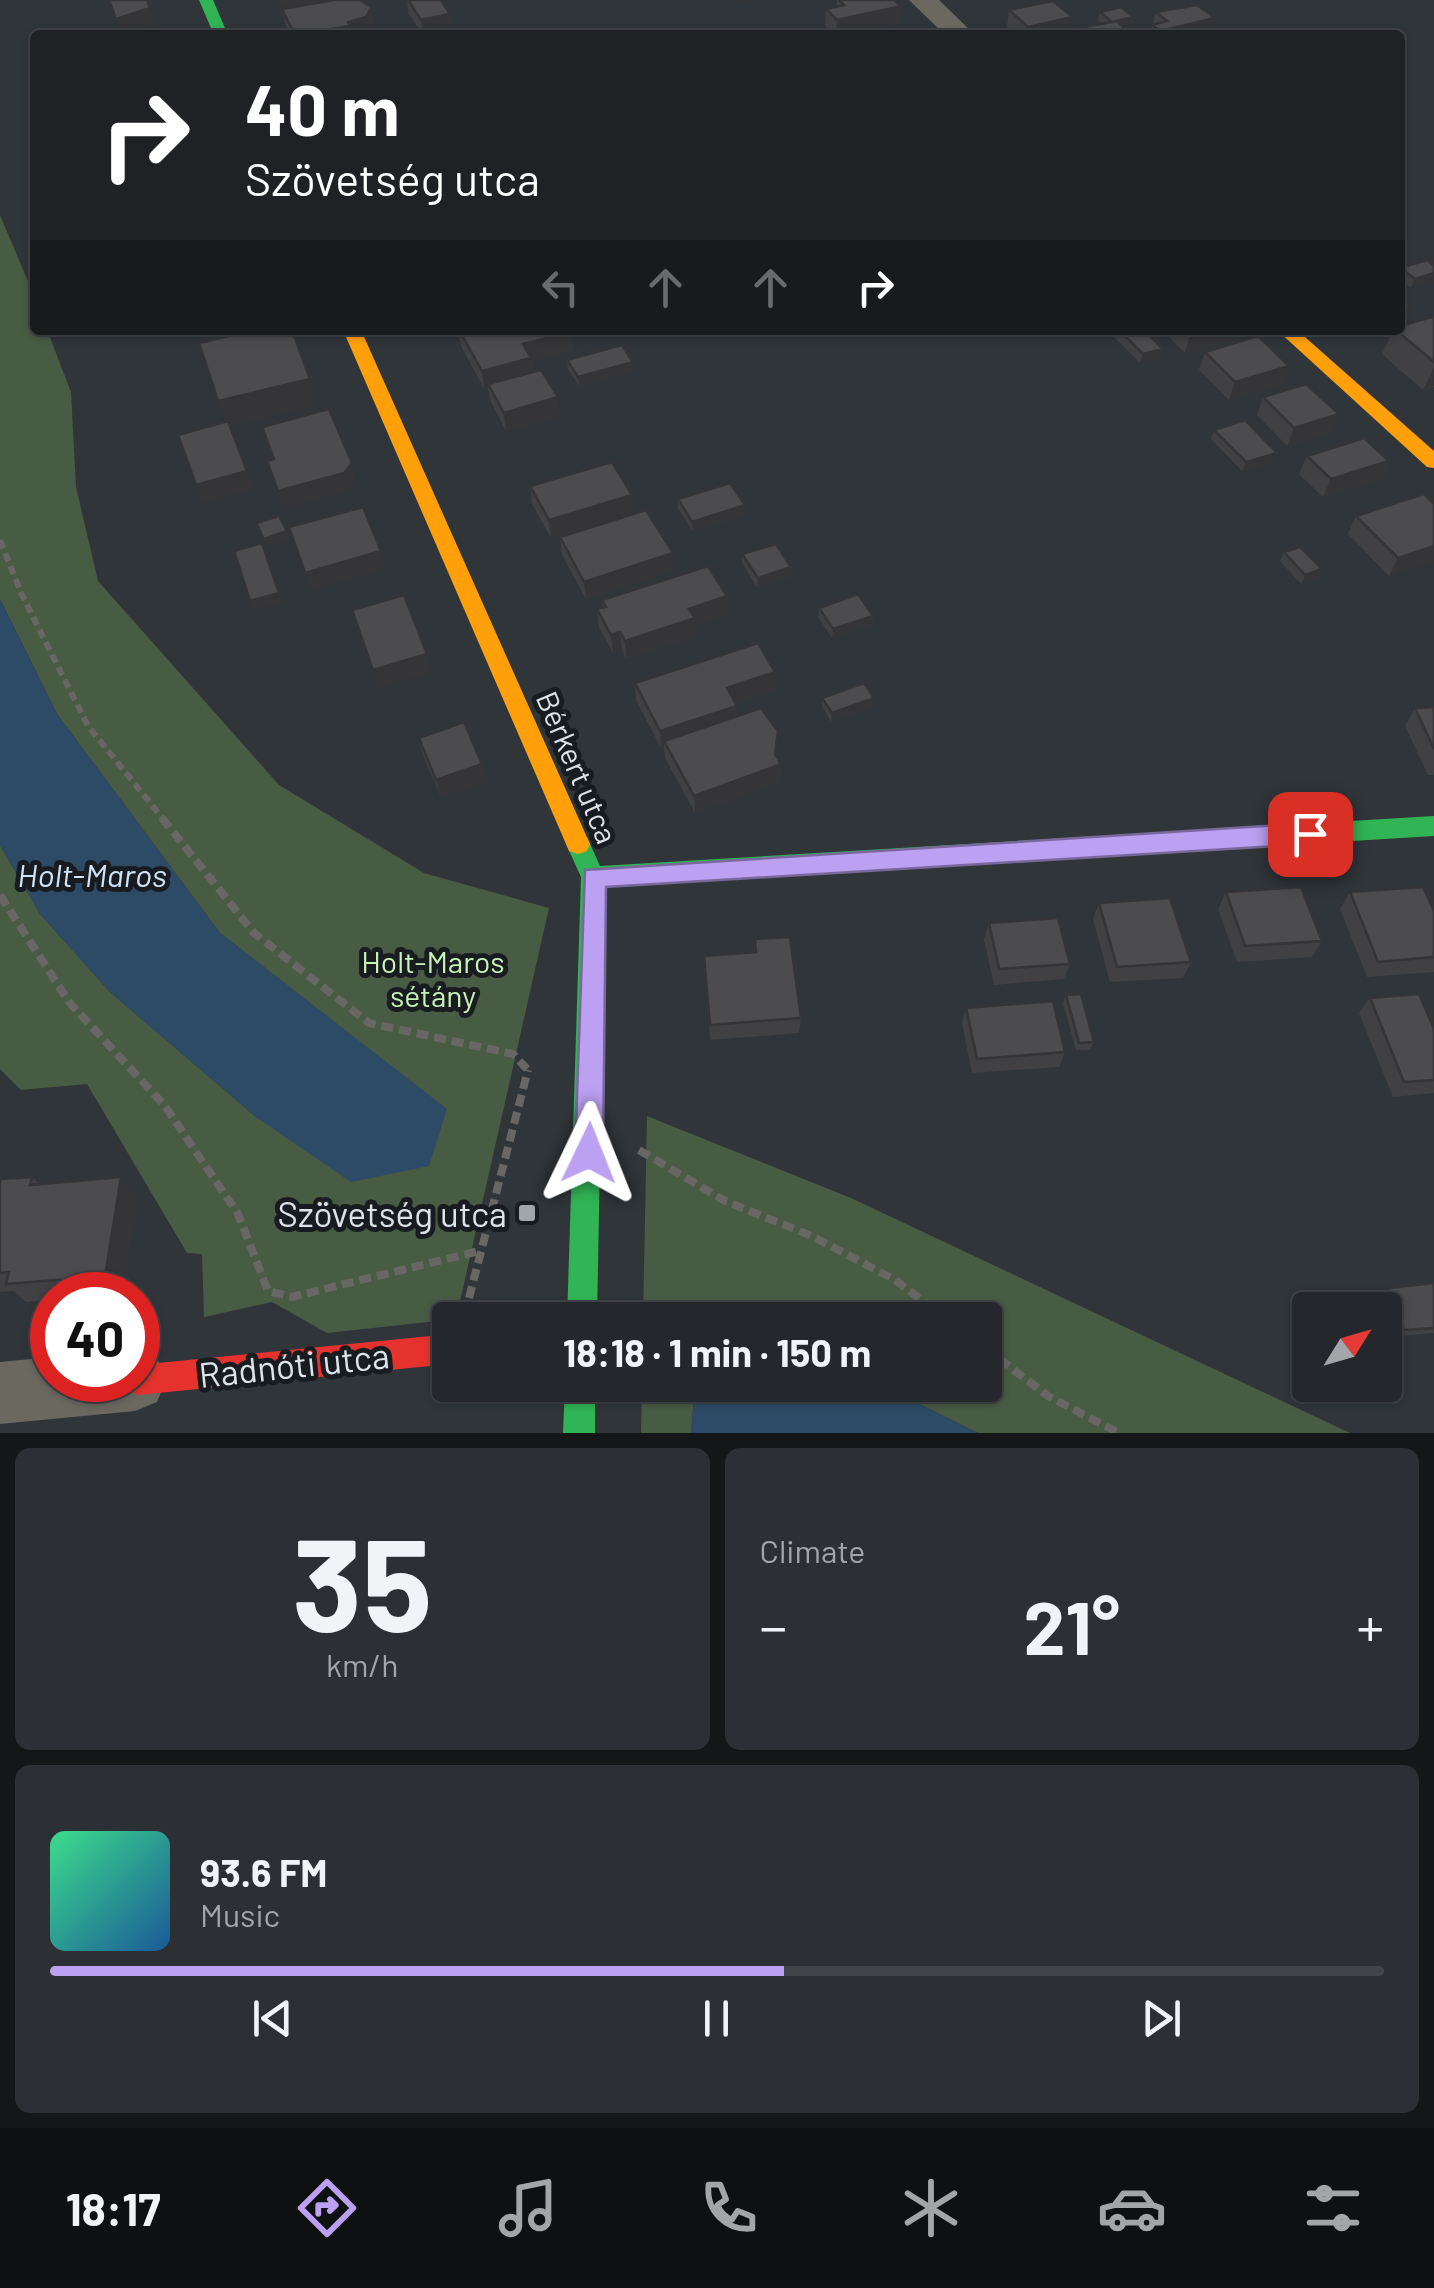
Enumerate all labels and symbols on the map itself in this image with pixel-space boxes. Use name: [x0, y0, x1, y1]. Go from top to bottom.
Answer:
street label: Bérkert utca: [530, 685, 626, 849]
pin: [1268, 792, 1353, 877]
water label: Holt-Maros: [17, 855, 167, 893]
park label: Holt-Maros sétány: [361, 943, 505, 1013]
position arrow: [537, 1101, 641, 1205]
place label: Szövetség utca: [277, 1192, 507, 1234]
marker: Szövetség utca: [516, 1202, 538, 1224]
speed limit sign: 40: [30, 1272, 160, 1402]
north arrow: [1292, 1292, 1402, 1402]
street label: Radnóti utca: [197, 1333, 391, 1395]

